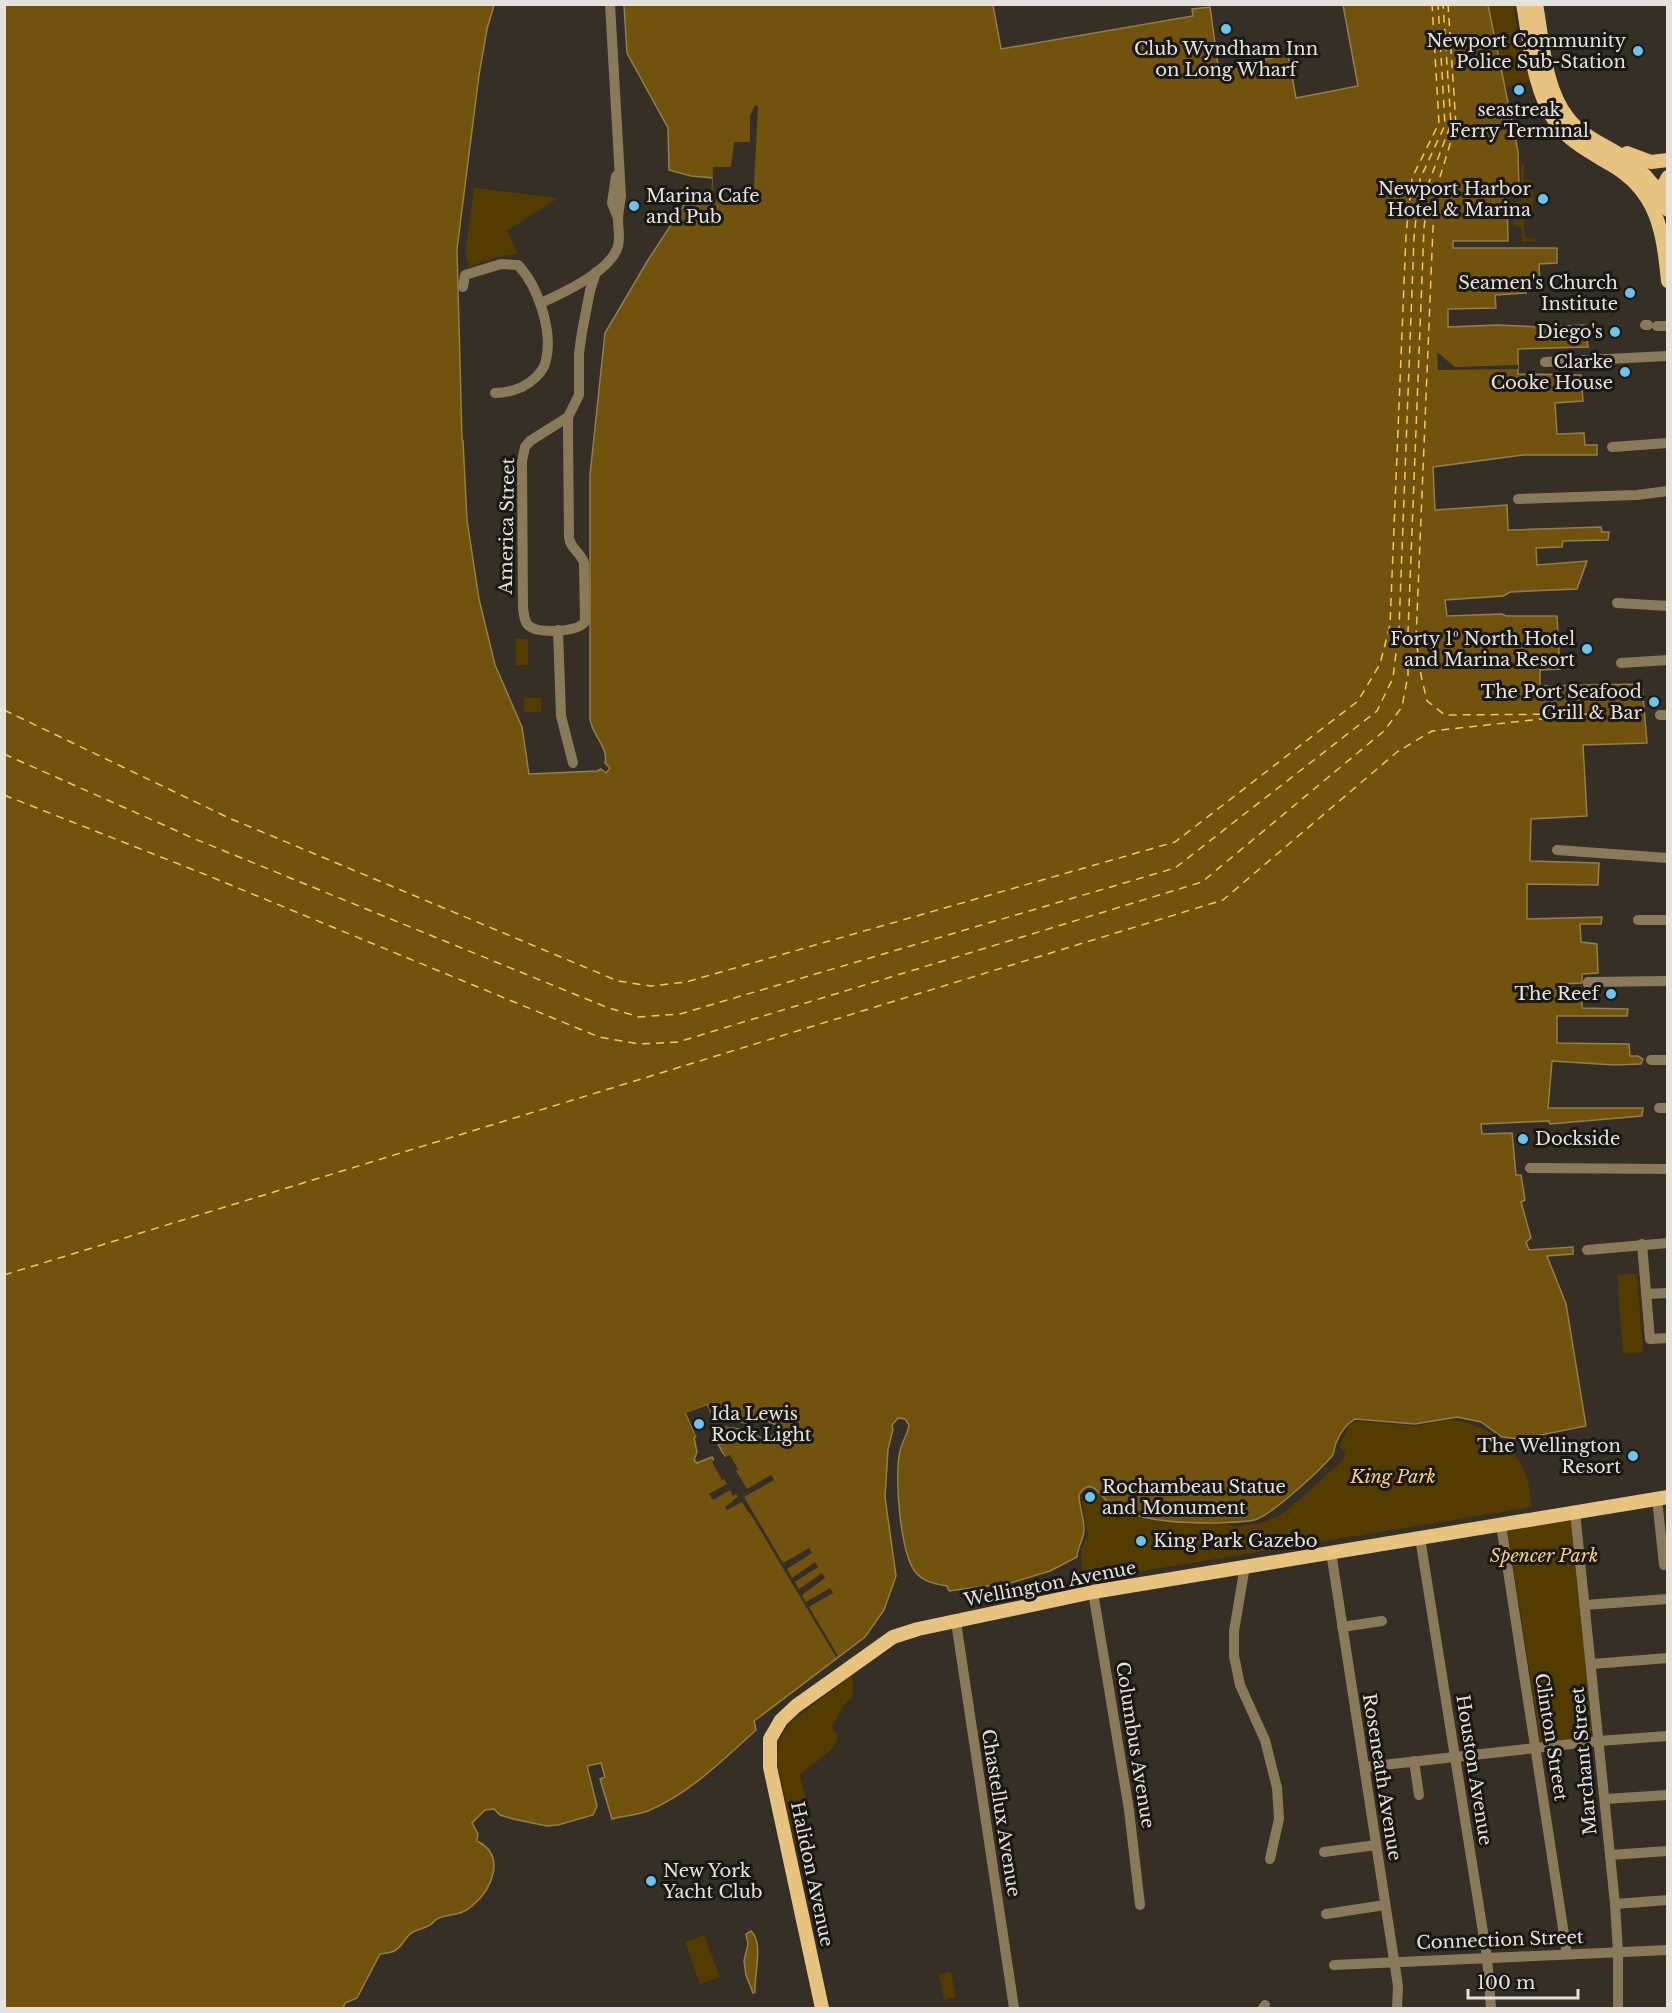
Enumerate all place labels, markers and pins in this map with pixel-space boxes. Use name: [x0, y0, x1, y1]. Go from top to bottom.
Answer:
marker: Club Wyndham Inn on Long Wharf: [1219, 22, 1233, 36]
place label: Newport Community Police Sub-Station: [1427, 30, 1626, 73]
place label: Club Wyndham Inn on Long Wharf: [1134, 38, 1318, 81]
marker: Newport Community Police Sub-Station: [1631, 44, 1645, 58]
marker: seastreak Ferry Terminal: [1512, 83, 1526, 97]
place label: seastreak Ferry Terminal: [1449, 99, 1589, 142]
place label: Newport Harbor Hotel & Marina: [1378, 178, 1531, 221]
place label: Marina Cafe and Pub: [646, 185, 760, 228]
marker: Newport Harbor Hotel & Marina: [1536, 192, 1550, 206]
marker: Marina Cafe and Pub: [627, 199, 641, 213]
place label: Seamen's Church Institute: [1458, 272, 1618, 315]
marker: Seamen's Church Institute: [1623, 286, 1637, 300]
place label: Diego's: [1537, 321, 1603, 343]
marker: Diego's: [1608, 325, 1622, 339]
place label: Clarke Cooke House: [1491, 351, 1613, 394]
marker: Clarke Cooke House: [1618, 365, 1632, 379]
place label: Forty 1⁰ North Hotel and Marina Resort: [1390, 628, 1575, 671]
marker: Forty 1⁰ North Hotel and Marina Resort: [1580, 642, 1594, 656]
place label: The Port Seafood Grill & Bar: [1481, 681, 1642, 724]
marker: The Port Seafood Grill & Bar: [1647, 695, 1661, 709]
place label: The Reef: [1515, 983, 1602, 1005]
marker: The Reef: [1604, 987, 1618, 1001]
place label: Dockside: [1535, 1128, 1620, 1150]
marker: Dockside: [1516, 1132, 1530, 1146]
place label: Ida Lewis Rock Light: [711, 1403, 812, 1446]
marker: Ida Lewis Rock Light: [692, 1417, 706, 1431]
place label: The Wellington Resort: [1477, 1435, 1621, 1478]
marker: The Wellington Resort: [1626, 1449, 1640, 1463]
place label: Rochambeau Statue and Monument: [1102, 1476, 1286, 1519]
marker: Rochambeau Statue and Monument: [1083, 1490, 1097, 1504]
place label: King Park Gazebo: [1153, 1530, 1318, 1552]
marker: King Park Gazebo: [1134, 1534, 1148, 1548]
place label: New York Yacht Club: [662, 1860, 763, 1903]
marker: New York Yacht Club: [644, 1874, 658, 1888]

